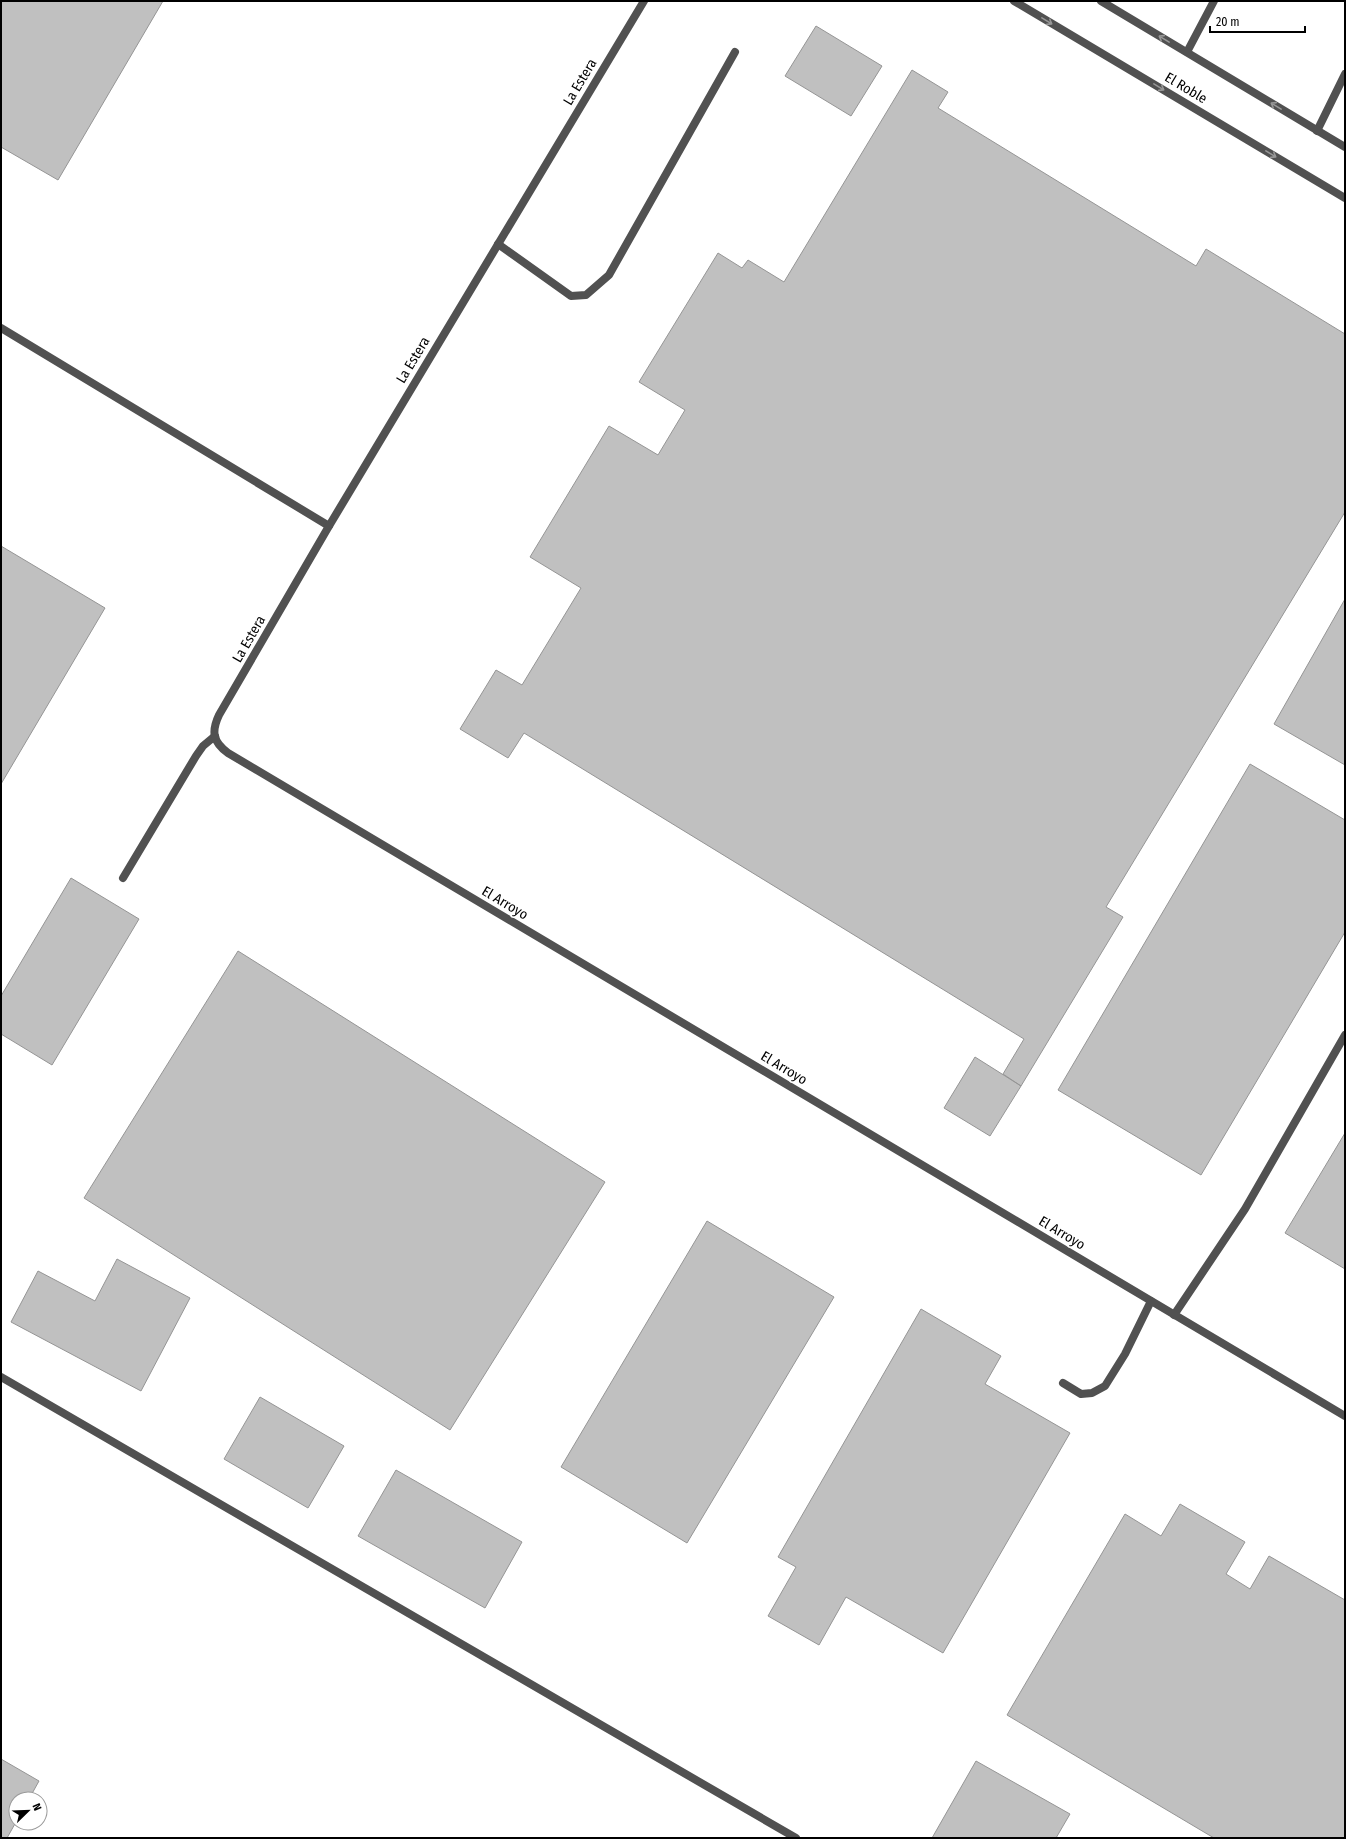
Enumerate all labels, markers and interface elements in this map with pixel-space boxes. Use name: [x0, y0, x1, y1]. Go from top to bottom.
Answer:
scale bar: [1210, 8, 1305, 34]
text: 20 m: [1216, 15, 1240, 29]
one-way arrow: [1041, 17, 1052, 25]
one-way arrow: [1159, 35, 1170, 43]
street label: La Estera: [559, 56, 601, 108]
street label: El Roble: [1162, 69, 1210, 107]
one-way arrow: [1153, 84, 1165, 92]
one-way arrow: [1270, 101, 1282, 109]
one-way arrow: [1265, 150, 1277, 158]
street label: La Estera: [392, 334, 434, 386]
street label: La Estera: [229, 612, 269, 665]
street label: El Arroyo: [479, 883, 531, 923]
street label: El Arroyo: [758, 1048, 810, 1088]
street label: El Arroyo: [1036, 1213, 1088, 1253]
north arrow: [8, 1791, 48, 1831]
text: N: [29, 1802, 44, 1813]

